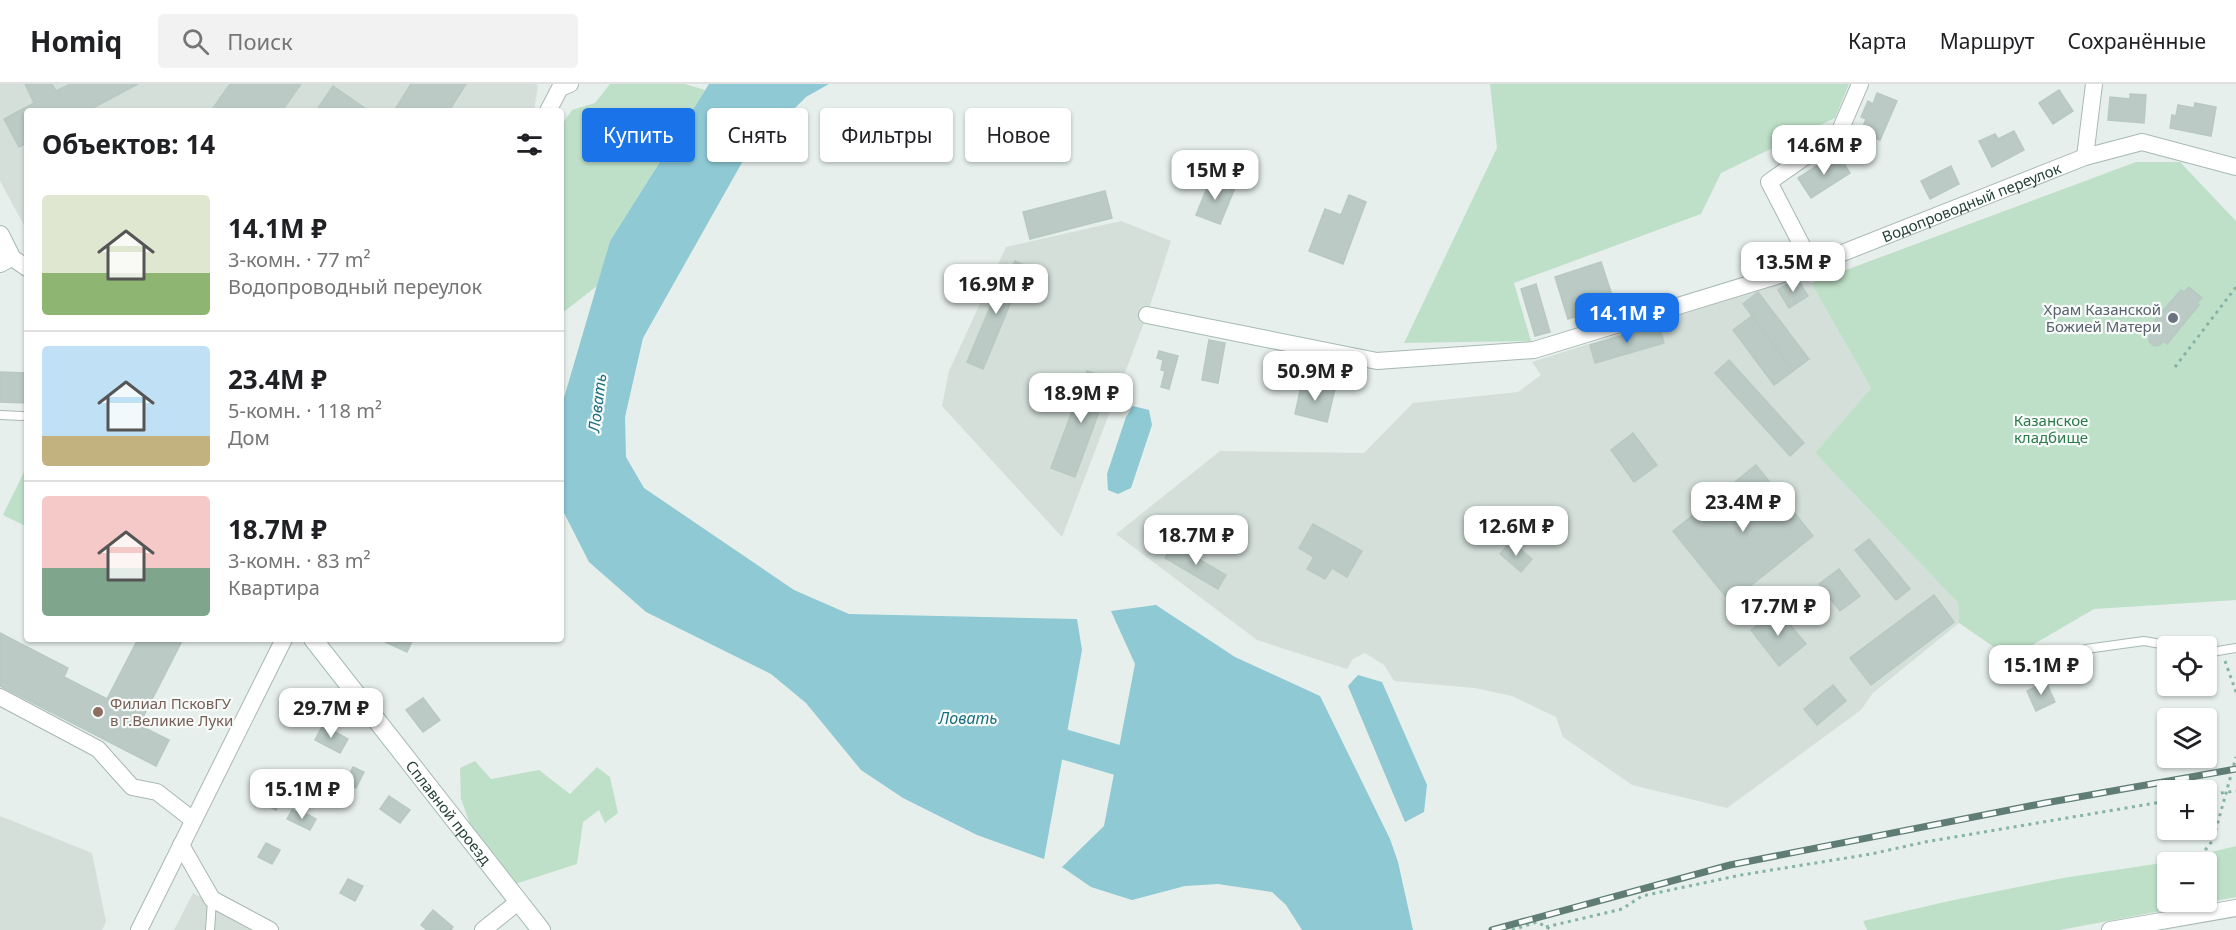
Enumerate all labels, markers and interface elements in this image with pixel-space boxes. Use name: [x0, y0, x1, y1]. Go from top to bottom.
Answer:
search box: [158, 14, 578, 68]
text: Homiq: [30, 22, 122, 60]
icon: search: [179, 25, 212, 58]
text: Поиск: [227, 26, 293, 56]
text: Карта: [1848, 27, 1907, 55]
text: Маршрут: [1940, 27, 2035, 55]
text: Сохранённые: [2068, 27, 2206, 55]
chip: Купить: [582, 108, 695, 162]
chip: Снять: [707, 108, 808, 162]
chip: Фильтры: [820, 108, 953, 162]
chip: Новое: [965, 108, 1071, 162]
pin: 14.6M ₽: [1769, 125, 1879, 176]
text: Объектов: 14: [42, 126, 215, 162]
icon: filters: [513, 128, 546, 161]
text: 14.6M ₽: [1786, 131, 1862, 158]
pin: 15M ₽: [1173, 150, 1257, 201]
text: 15M ₽: [1186, 156, 1244, 183]
street label: Водопроводный переулок: [1879, 158, 2064, 246]
text: 14.1M ₽: [228, 210, 327, 246]
icon: home: [90, 219, 162, 291]
pin: 13.5M ₽: [1738, 242, 1848, 293]
text: 3-комн. · 77 m²: [228, 246, 371, 273]
text: 13.5M ₽: [1755, 248, 1831, 275]
pin: 16.9M ₽: [941, 264, 1051, 315]
text: 16.9M ₽: [958, 270, 1034, 297]
text: Водопроводный переулок: [228, 273, 482, 300]
pin: 14.1M ₽: [1572, 293, 1682, 344]
text: 14.1M ₽: [1589, 299, 1665, 326]
place label: Храм Казанской Божией Матери: [2044, 299, 2161, 336]
marker: Храм Казанской Божией Матери: [2166, 311, 2180, 325]
pin: 50.9M ₽: [1260, 351, 1370, 402]
text: 50.9M ₽: [1277, 357, 1353, 384]
text: 23.4M ₽: [228, 361, 327, 397]
icon: home: [90, 370, 162, 442]
water label: Ловать: [582, 372, 612, 435]
pin: 18.9M ₽: [1026, 373, 1136, 424]
text: 18.9M ₽: [1043, 379, 1119, 406]
text: 5-комн. · 118 m²: [228, 397, 382, 424]
park label: Казанское кладбище: [2014, 410, 2088, 447]
text: Дом: [228, 424, 270, 451]
pin: 23.4M ₽: [1688, 482, 1798, 533]
text: 23.4M ₽: [1705, 488, 1781, 515]
pin: 12.6M ₽: [1461, 506, 1571, 557]
text: 18.7M ₽: [228, 511, 327, 547]
text: 12.6M ₽: [1478, 512, 1554, 539]
pin: 18.7M ₽: [1141, 515, 1251, 566]
icon: home: [90, 520, 162, 592]
text: 18.7M ₽: [1158, 521, 1234, 548]
text: 3-комн. · 83 m²: [228, 547, 371, 574]
text: Квартира: [228, 574, 320, 601]
pin: 17.7M ₽: [1723, 586, 1833, 637]
text: 17.7M ₽: [1740, 592, 1816, 619]
map controls: [2157, 636, 2217, 912]
button: locate: [2157, 636, 2217, 696]
pin: 15.1M ₽: [1986, 645, 2096, 696]
text: 15.1M ₽: [2003, 651, 2079, 678]
pin: 29.7M ₽: [276, 688, 386, 739]
place label: Филиал ПсковГУ в г.Великие Луки: [110, 693, 233, 730]
text: 29.7M ₽: [293, 694, 369, 721]
marker: Филиал ПсковГУ в г.Великие Луки: [91, 705, 105, 719]
water label: Ловать: [937, 707, 998, 729]
button: layers: [2157, 708, 2217, 768]
street label: Сплавной проезд: [401, 756, 496, 869]
pin: 15.1M ₽: [247, 769, 357, 820]
text: 15.1M ₽: [264, 775, 340, 802]
button: +: [2157, 780, 2217, 840]
button: −: [2157, 852, 2217, 912]

